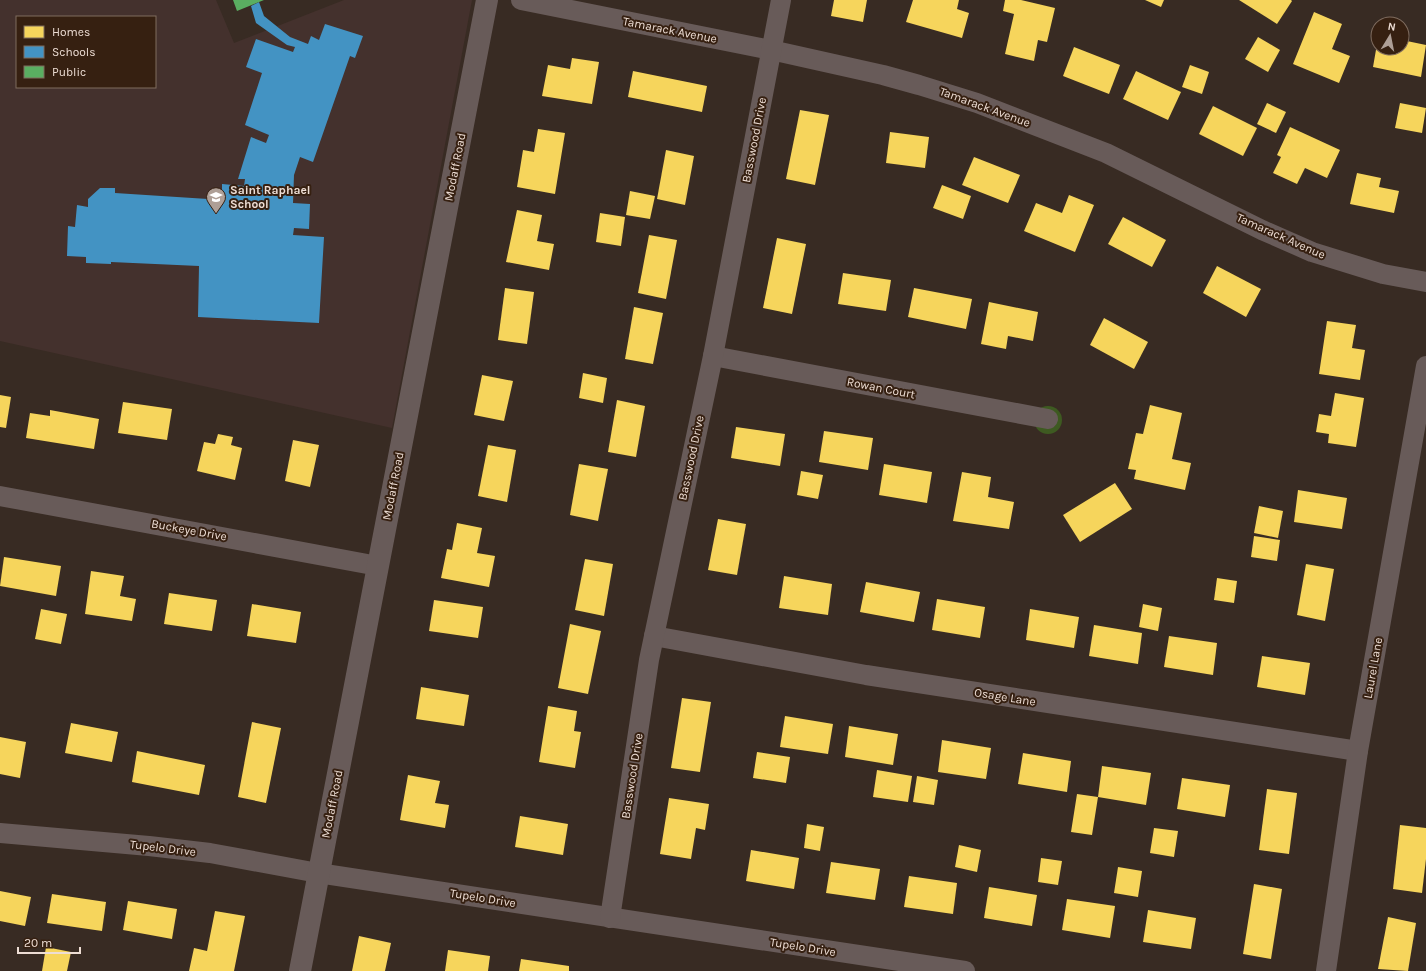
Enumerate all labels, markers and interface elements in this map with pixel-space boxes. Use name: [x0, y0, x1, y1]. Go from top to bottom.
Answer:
street label: Tamarack Avenue: [622, 14, 718, 46]
legend: [16, 16, 156, 88]
north arrow: [1370, 16, 1410, 56]
text: N: [1387, 20, 1397, 34]
text: Homes: [52, 25, 90, 39]
text: Schools: [52, 45, 95, 59]
text: Public: [52, 65, 86, 79]
street label: Tamarack Avenue: [938, 84, 1032, 130]
street label: Basswood Drive: [739, 96, 769, 184]
street label: Modaff Road: [442, 132, 468, 202]
place label: Saint Raphael School: [230, 183, 310, 211]
school or university icon: Saint Raphael School: [205, 186, 227, 214]
street label: Tamarack Avenue: [1234, 210, 1328, 262]
street label: Rowan Court: [846, 375, 917, 402]
street label: Basswood Drive: [675, 414, 707, 502]
street label: Modaff Road: [380, 451, 406, 521]
street label: Buckeye Drive: [150, 516, 228, 544]
street label: Laurel Lane: [1361, 636, 1385, 700]
street label: Osage Lane: [973, 685, 1037, 709]
street label: Basswood Drive: [618, 732, 646, 820]
street label: Modaff Road: [319, 769, 345, 839]
street label: Tupelo Drive: [129, 837, 197, 859]
street label: Tupelo Drive: [449, 886, 517, 910]
scale bar: [18, 929, 80, 955]
street label: Tupelo Drive: [769, 935, 837, 959]
text: 20 m: [24, 936, 52, 950]

